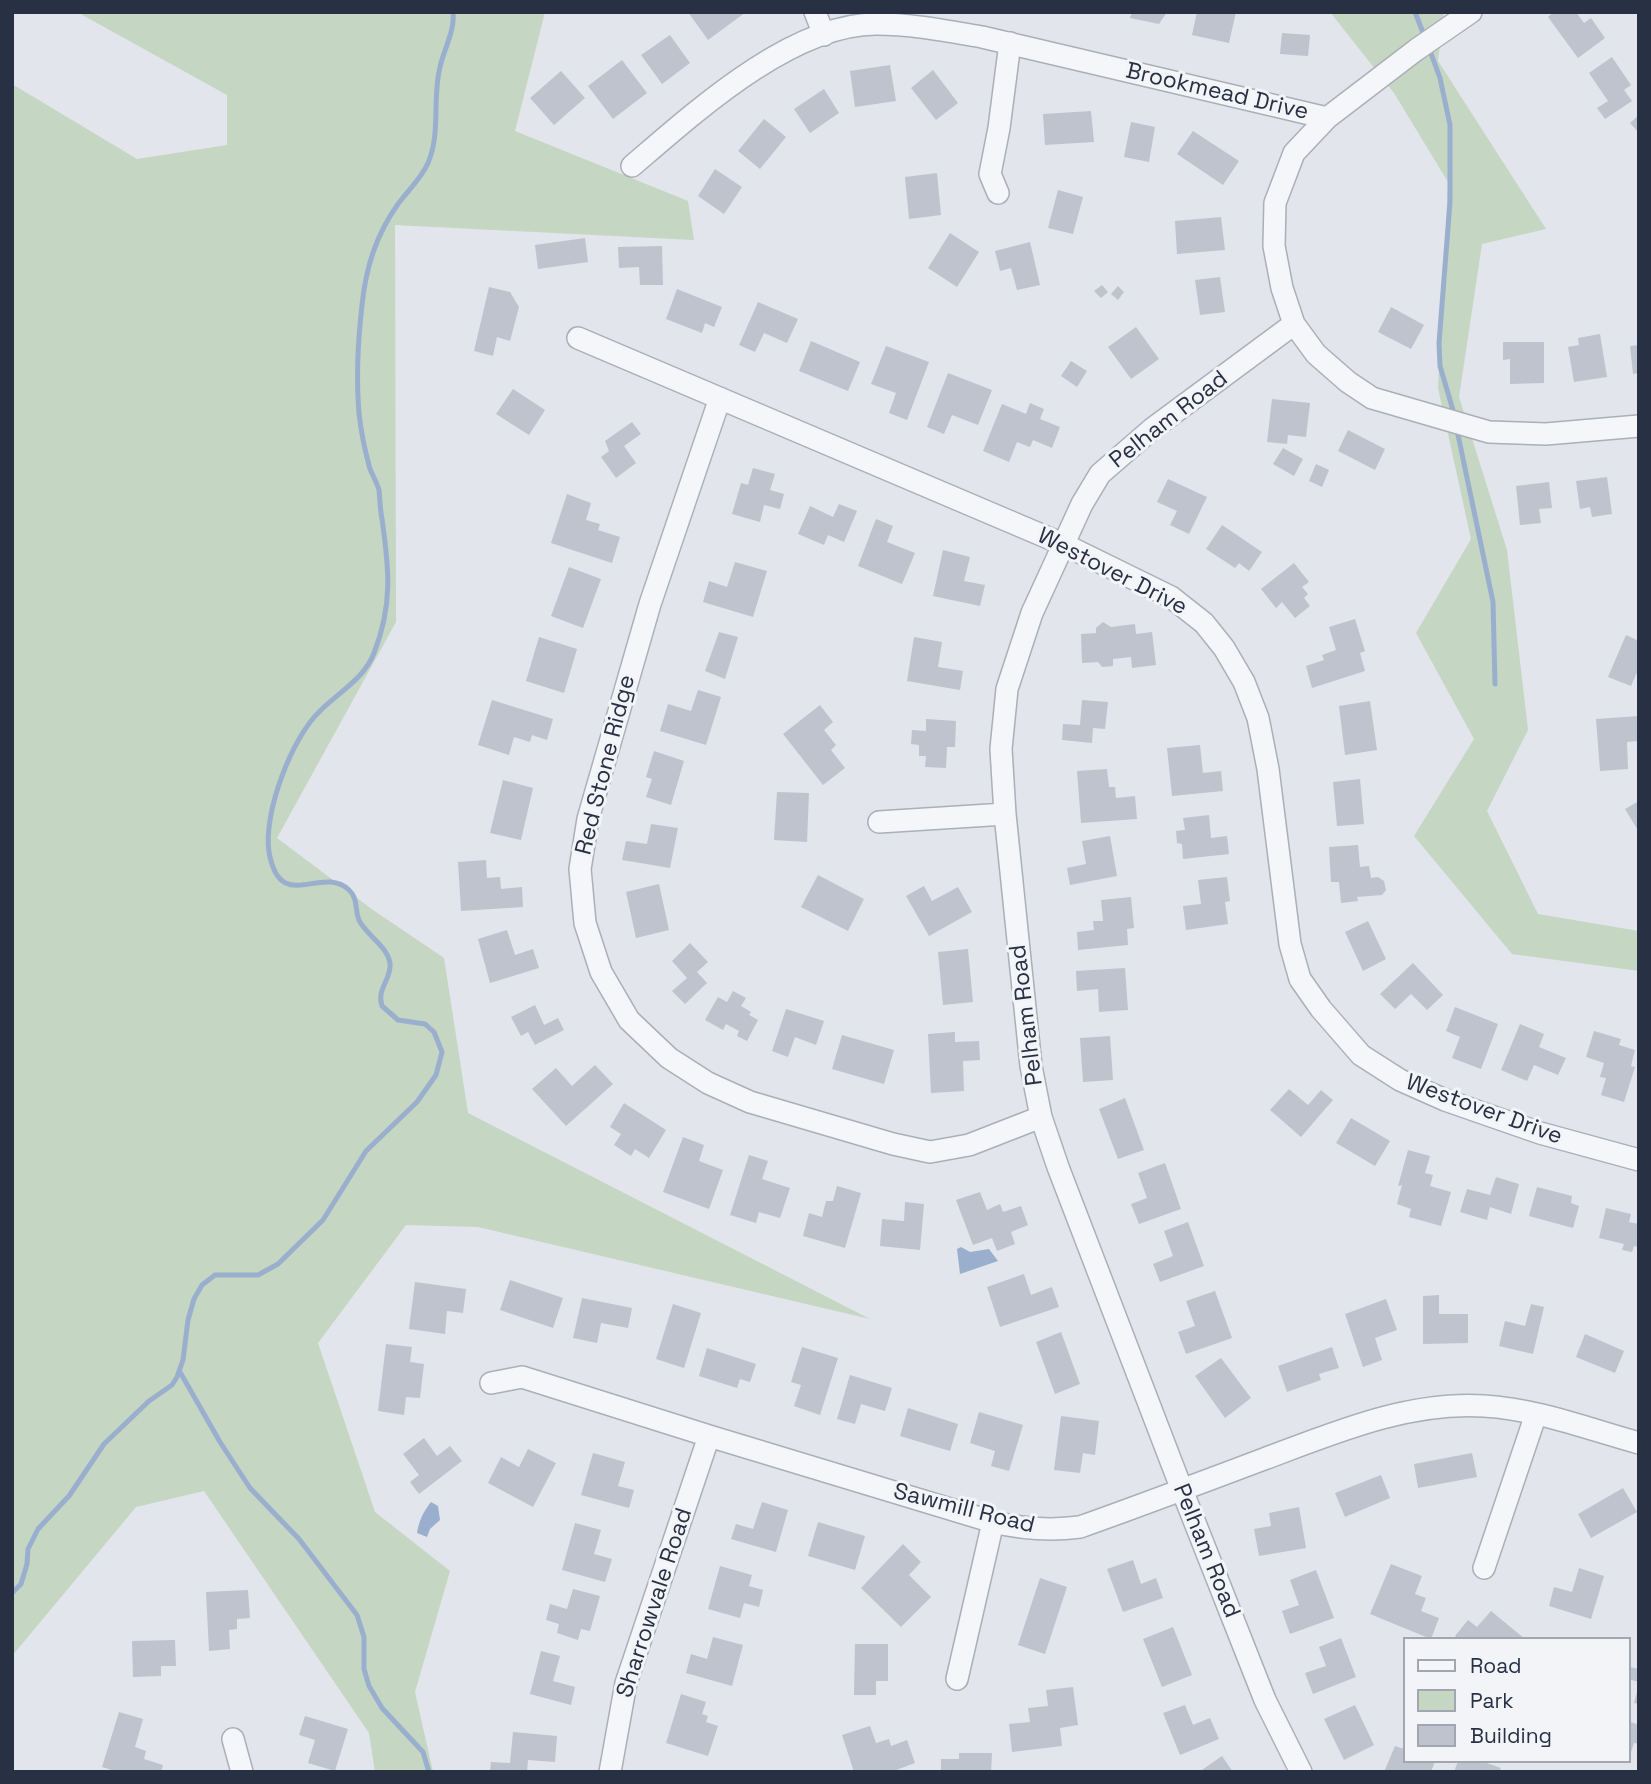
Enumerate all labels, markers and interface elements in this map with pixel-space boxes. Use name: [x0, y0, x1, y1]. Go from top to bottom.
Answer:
street label: Brookmead Drive: [1123, 58, 1311, 126]
street label: Pelham Road: [1104, 365, 1234, 475]
street label: Westover Drive: [1032, 522, 1192, 622]
street label: Red Stone Ridge: [570, 672, 642, 858]
street label: Pelham Road: [1005, 943, 1049, 1087]
street label: Westover Drive: [1402, 1069, 1566, 1151]
street label: Sawmill Road: [891, 1478, 1037, 1540]
street label: Pelham Road: [1167, 1480, 1245, 1622]
street label: Sharrowvale Road: [611, 1505, 699, 1701]
legend: [1402, 1637, 1630, 1763]
text: Road: [1470, 1652, 1522, 1679]
text: Park: [1470, 1687, 1514, 1714]
text: Building: [1470, 1722, 1552, 1749]

